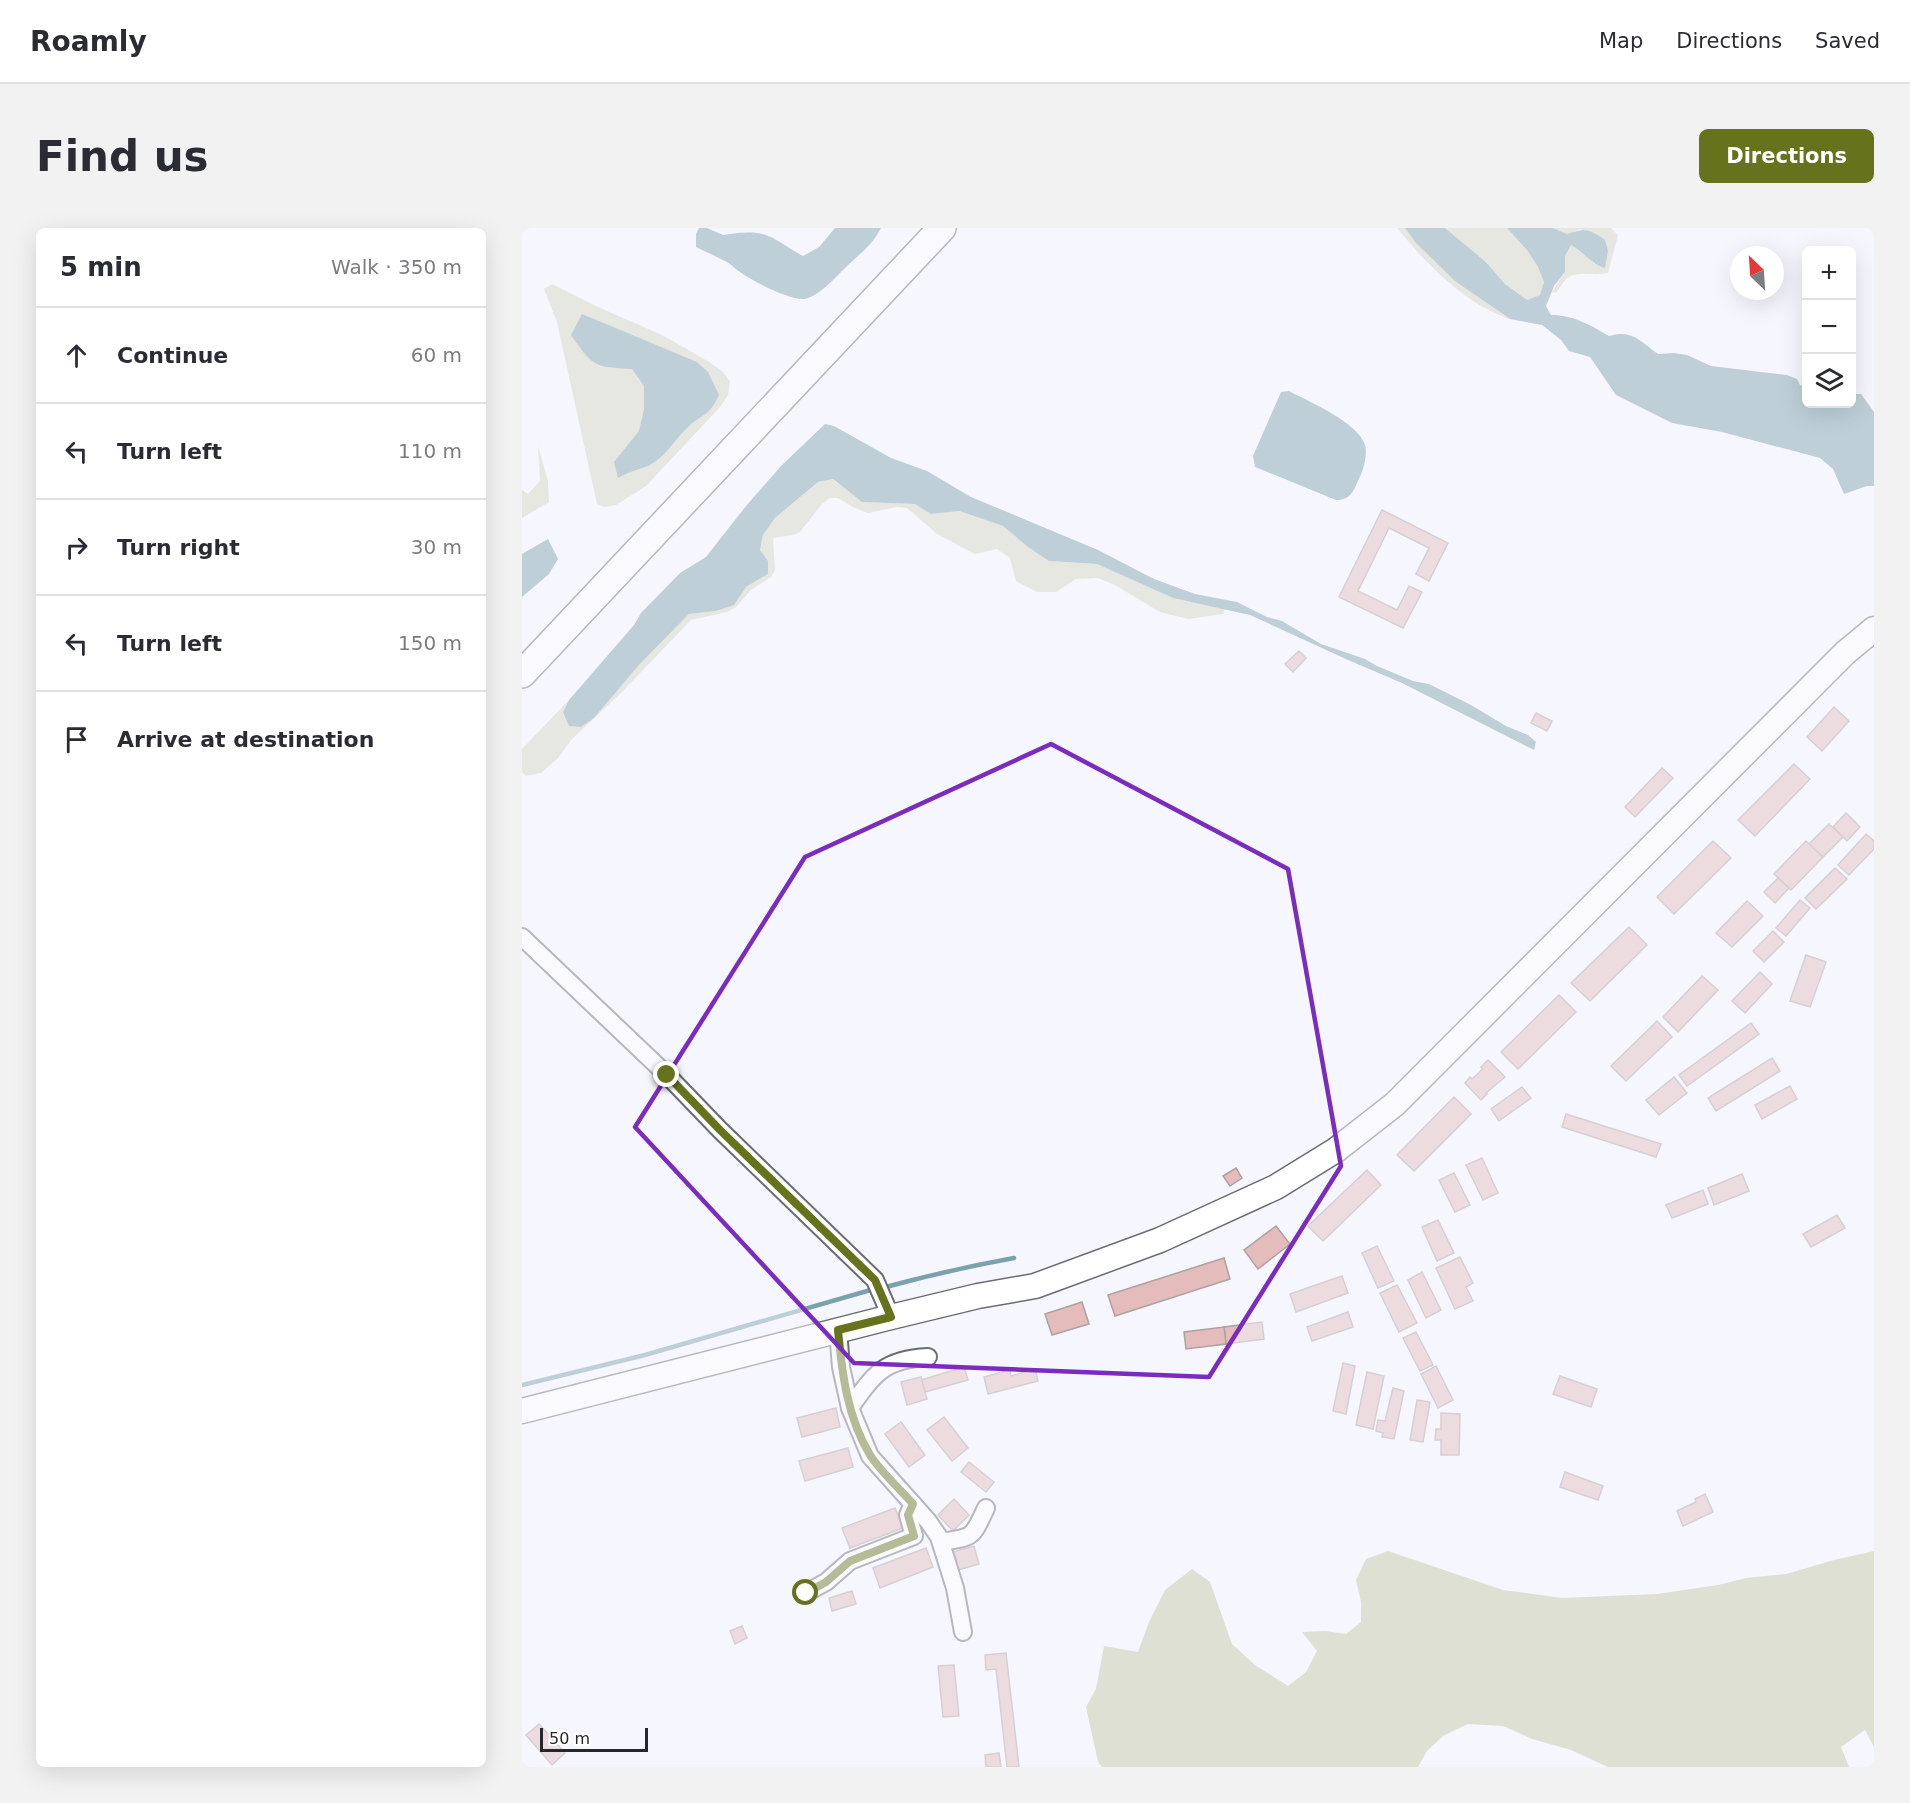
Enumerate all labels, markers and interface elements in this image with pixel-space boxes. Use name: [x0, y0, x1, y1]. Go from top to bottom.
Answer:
text: Roamly: [30, 25, 147, 58]
text: Map: [1599, 29, 1643, 53]
text: Directions: [1676, 29, 1782, 53]
text: Saved: [1815, 29, 1880, 53]
button: Directions: [1699, 129, 1874, 183]
text: Find us: [36, 132, 209, 181]
north arrow: [1730, 246, 1784, 300]
map controls: [1802, 246, 1856, 408]
button: +: [1802, 246, 1856, 300]
text: 5 min: [60, 252, 142, 282]
text: Walk · 350 m: [331, 255, 462, 279]
button: −: [1802, 300, 1856, 354]
icon: ahead: [60, 339, 93, 372]
text: Continue: [117, 343, 228, 368]
text: 60 m: [411, 343, 462, 367]
button: layers: [1802, 354, 1856, 408]
icon: left: [60, 435, 93, 468]
text: Turn left: [117, 439, 222, 464]
text: 110 m: [398, 439, 462, 463]
icon: right: [60, 531, 93, 564]
text: Turn right: [117, 535, 240, 560]
text: 30 m: [411, 535, 462, 559]
icon: left: [60, 627, 93, 660]
text: Turn left: [117, 631, 222, 656]
text: 150 m: [398, 631, 462, 655]
icon: arrive: [60, 723, 93, 756]
text: Arrive at destination: [117, 727, 374, 752]
route end: [653, 1061, 679, 1087]
route start: [792, 1579, 818, 1605]
scale bar: [540, 1725, 648, 1752]
text: 50 m: [549, 1729, 590, 1748]

